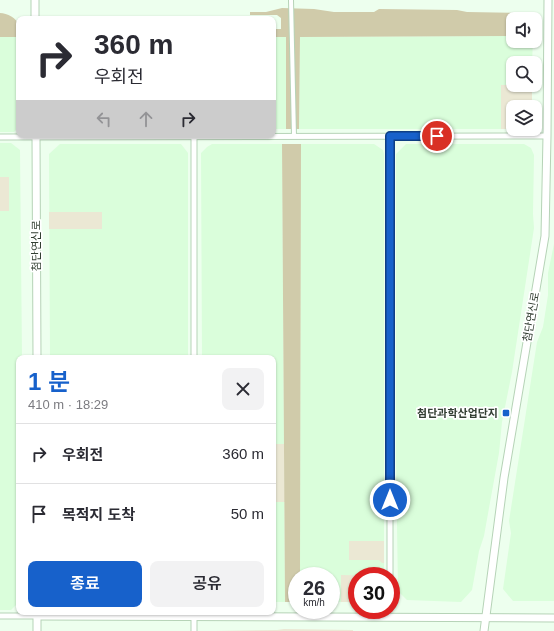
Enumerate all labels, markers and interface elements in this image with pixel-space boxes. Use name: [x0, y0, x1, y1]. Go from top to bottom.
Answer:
map controls: [506, 12, 542, 136]
button: sound: [506, 12, 542, 48]
text: 360 m: [94, 29, 173, 60]
icon: right: [28, 32, 80, 84]
button: search: [506, 56, 542, 92]
text: 우회전: [94, 67, 144, 87]
button: layers: [506, 100, 542, 136]
icon: left: [93, 108, 115, 130]
icon: ahead: [135, 108, 157, 130]
icon: right: [177, 108, 199, 130]
pin: [420, 119, 454, 153]
icon: arrive: [426, 125, 448, 147]
street label: 첨단연신로: [30, 221, 42, 271]
street label: 첨단연신로: [521, 291, 541, 343]
text: 1 분: [28, 368, 70, 395]
button: close: [222, 368, 264, 410]
text: 410 m · 18:29: [28, 397, 108, 412]
place label: 첨단과학산업단지: [417, 407, 498, 419]
marker: 첨단과학산업단지: [501, 408, 511, 418]
icon: right: [28, 443, 50, 465]
text: 360 m: [222, 445, 264, 462]
text: 우회전: [62, 446, 103, 463]
position arrow: [369, 479, 411, 521]
icon: arrive: [28, 503, 50, 525]
text: 50 m: [231, 505, 264, 522]
text: 목적지 도착: [62, 506, 135, 523]
button: 종료: [28, 561, 142, 607]
button: 공유: [150, 561, 264, 607]
speed limit sign: 30: [348, 567, 400, 619]
text: 26: [303, 577, 325, 599]
text: km/h: [303, 597, 325, 608]

